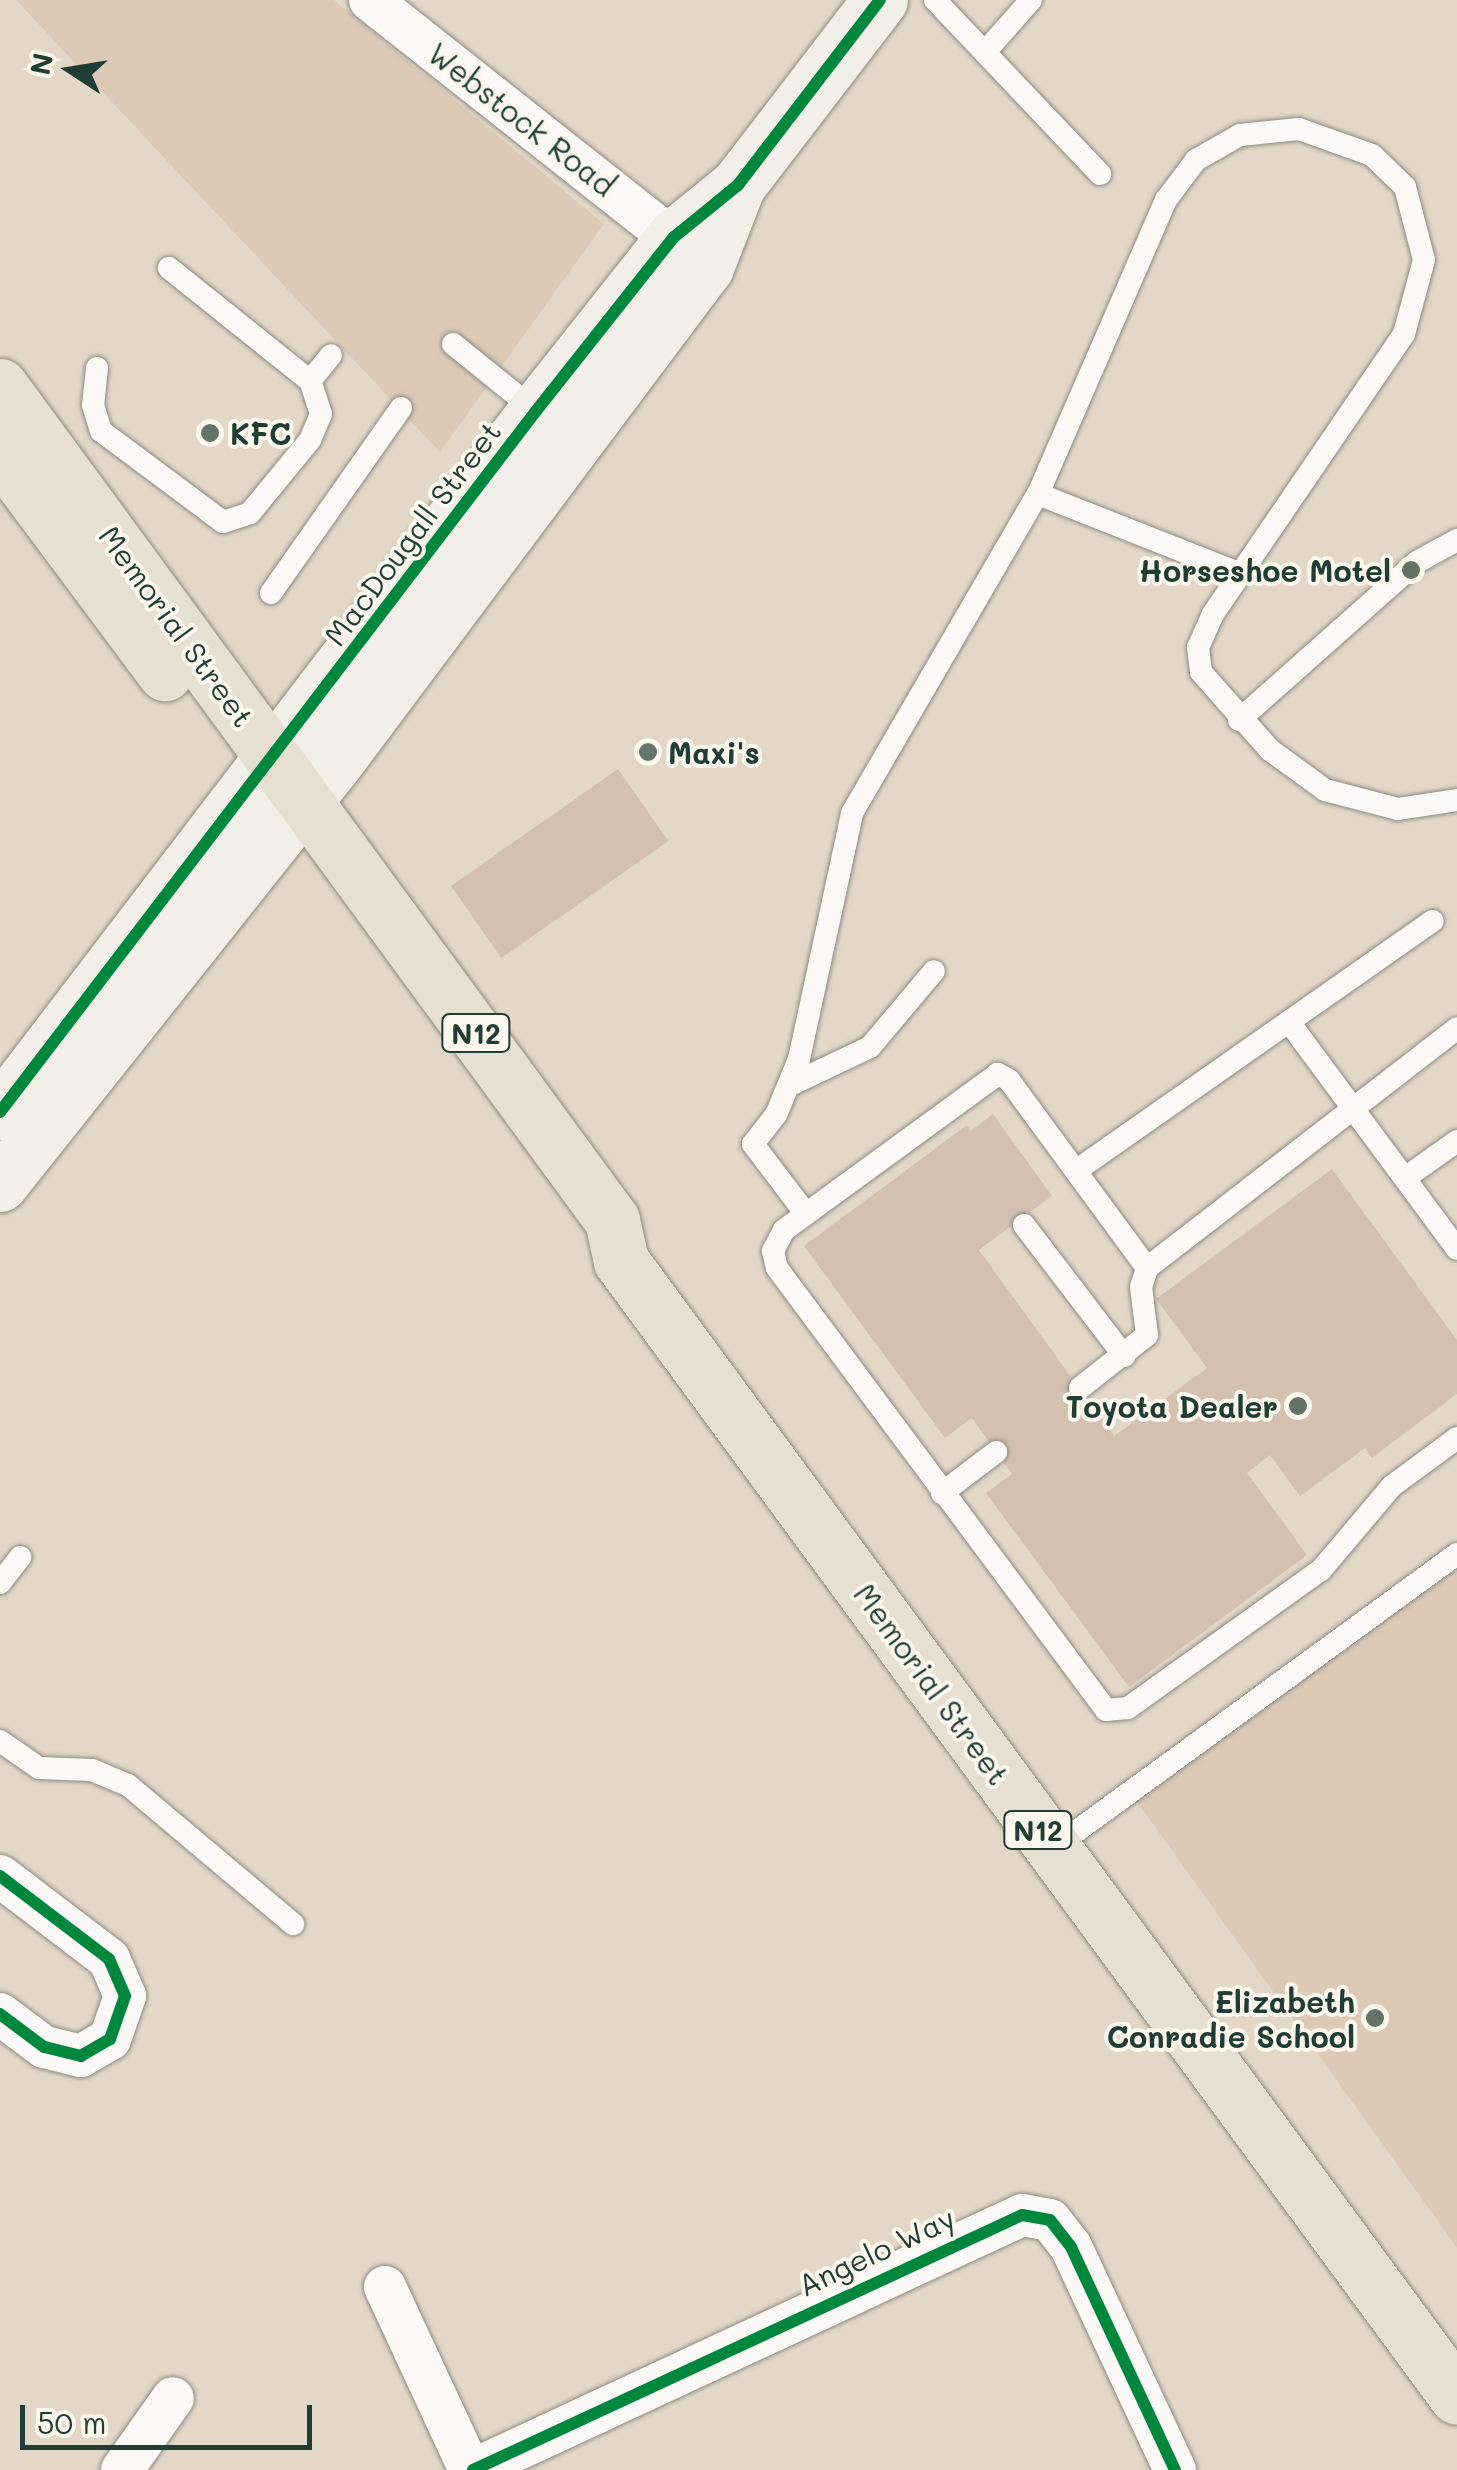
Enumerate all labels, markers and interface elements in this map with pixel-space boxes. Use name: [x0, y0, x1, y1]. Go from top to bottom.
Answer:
north arrow: [20, 20, 120, 120]
street label: Webstock Road: [421, 35, 623, 203]
text: N: [21, 50, 60, 78]
street label: MacDougall Street: [316, 414, 508, 652]
place label: KFC: [230, 415, 291, 451]
marker: KFC: [199, 422, 221, 444]
street label: Memorial Street: [92, 518, 262, 734]
place label: Horseshoe Motel: [1139, 552, 1391, 588]
marker: Horseshoe Motel: [1400, 559, 1422, 581]
place label: Maxi's: [668, 734, 760, 770]
marker: Maxi's: [637, 741, 659, 763]
road number: N12: [441, 1010, 511, 1056]
place label: Toyota Dealer: [1066, 1388, 1278, 1424]
marker: Toyota Dealer: [1287, 1395, 1309, 1417]
street label: Memorial Street: [847, 1576, 1017, 1792]
road number: N12: [1003, 1807, 1073, 1853]
place label: Elizabeth Conradie School: [1107, 1983, 1355, 2054]
marker: Elizabeth Conradie School: [1364, 2007, 1386, 2029]
street label: Angelo Way: [792, 2199, 960, 2303]
scale bar: [25, 2385, 318, 2447]
text: 50 m: [37, 2402, 107, 2442]

